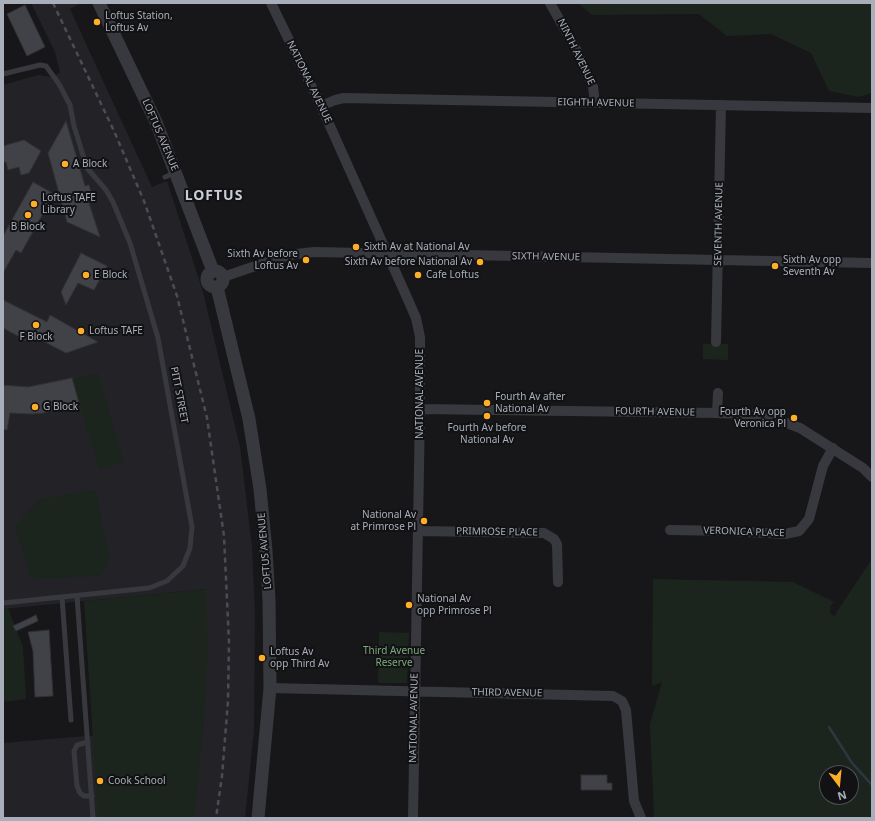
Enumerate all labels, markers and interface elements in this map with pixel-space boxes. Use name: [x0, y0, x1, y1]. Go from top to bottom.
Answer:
place label: Loftus Station, Loftus Av: [105, 10, 173, 34]
marker: Loftus Station, Loftus Av: [92, 17, 102, 27]
street label: NINTH AVENUE: [555, 17, 597, 87]
street label: NATIONAL AVENUE: [284, 39, 334, 125]
street label: EIGHTH AVENUE: [557, 96, 635, 110]
street label: LOFTUS AVENUE: [139, 97, 181, 173]
place label: A Block: [73, 158, 107, 170]
marker: A Block: [60, 159, 70, 169]
street label: SEVENTH AVENUE: [712, 182, 726, 266]
district label: LOFTUS: [185, 188, 243, 204]
place label: Loftus TAFE Library: [42, 192, 96, 216]
marker: Loftus TAFE Library: [29, 199, 39, 209]
marker: B Block: [23, 210, 33, 220]
place label: B Block: [11, 221, 45, 233]
place label: Sixth Av at National Av: [364, 241, 470, 253]
marker: Sixth Av at National Av: [351, 242, 361, 252]
place label: Sixth Av before Loftus Av: [227, 248, 298, 272]
street label: SIXTH AVENUE: [512, 250, 580, 264]
place label: Sixth Av opp Seventh Av: [783, 254, 841, 278]
marker: Sixth Av before Loftus Av: [301, 255, 311, 265]
place label: Sixth Av before National Av: [345, 256, 472, 268]
marker: Sixth Av before National Av: [475, 257, 485, 267]
marker: Sixth Av opp Seventh Av: [770, 261, 780, 271]
place label: E Block: [94, 269, 127, 281]
place label: Cafe Loftus: [426, 269, 479, 281]
marker: E Block: [81, 270, 91, 280]
marker: Cafe Loftus: [413, 270, 423, 280]
marker: F Block: [31, 320, 41, 330]
place label: Loftus TAFE: [89, 325, 143, 337]
marker: Loftus TAFE: [76, 326, 86, 336]
place label: F Block: [19, 331, 53, 343]
street label: NATIONAL AVENUE: [414, 349, 426, 439]
street label: PITT STREET: [168, 366, 190, 424]
place label: Fourth Av after National Av: [495, 391, 565, 414]
marker: Fourth Av after National Av: [482, 398, 492, 408]
place label: G Block: [43, 401, 78, 413]
marker: G Block: [30, 402, 40, 412]
street label: FOURTH AVENUE: [615, 405, 695, 419]
place label: Fourth Av opp Veronica Pl: [720, 406, 786, 430]
marker: Fourth Av before National Av: [482, 411, 492, 421]
marker: Fourth Av opp Veronica Pl: [789, 413, 799, 423]
place label: Fourth Av before National Av: [448, 422, 526, 446]
place label: National Av at Primrose Pl: [350, 509, 416, 532]
street label: LOFTUS AVENUE: [256, 512, 274, 590]
marker: National Av at Primrose Pl: [419, 516, 429, 526]
street label: PRIMROSE PLACE: [456, 525, 538, 539]
street label: VERONICA PLACE: [703, 525, 785, 539]
place label: National Av opp Primrose Pl: [417, 593, 492, 616]
marker: National Av opp Primrose Pl: [404, 600, 414, 610]
park label: Third Avenue Reserve: [363, 645, 425, 668]
place label: Loftus Av opp Third Av: [270, 646, 329, 670]
marker: Loftus Av opp Third Av: [257, 653, 267, 663]
street label: NATIONAL AVENUE: [407, 673, 421, 763]
street label: THIRD AVENUE: [472, 686, 542, 700]
north arrow: [819, 765, 859, 805]
place label: Cook School: [108, 775, 166, 787]
marker: Cook School: [95, 776, 105, 786]
text: N: [836, 788, 849, 804]

